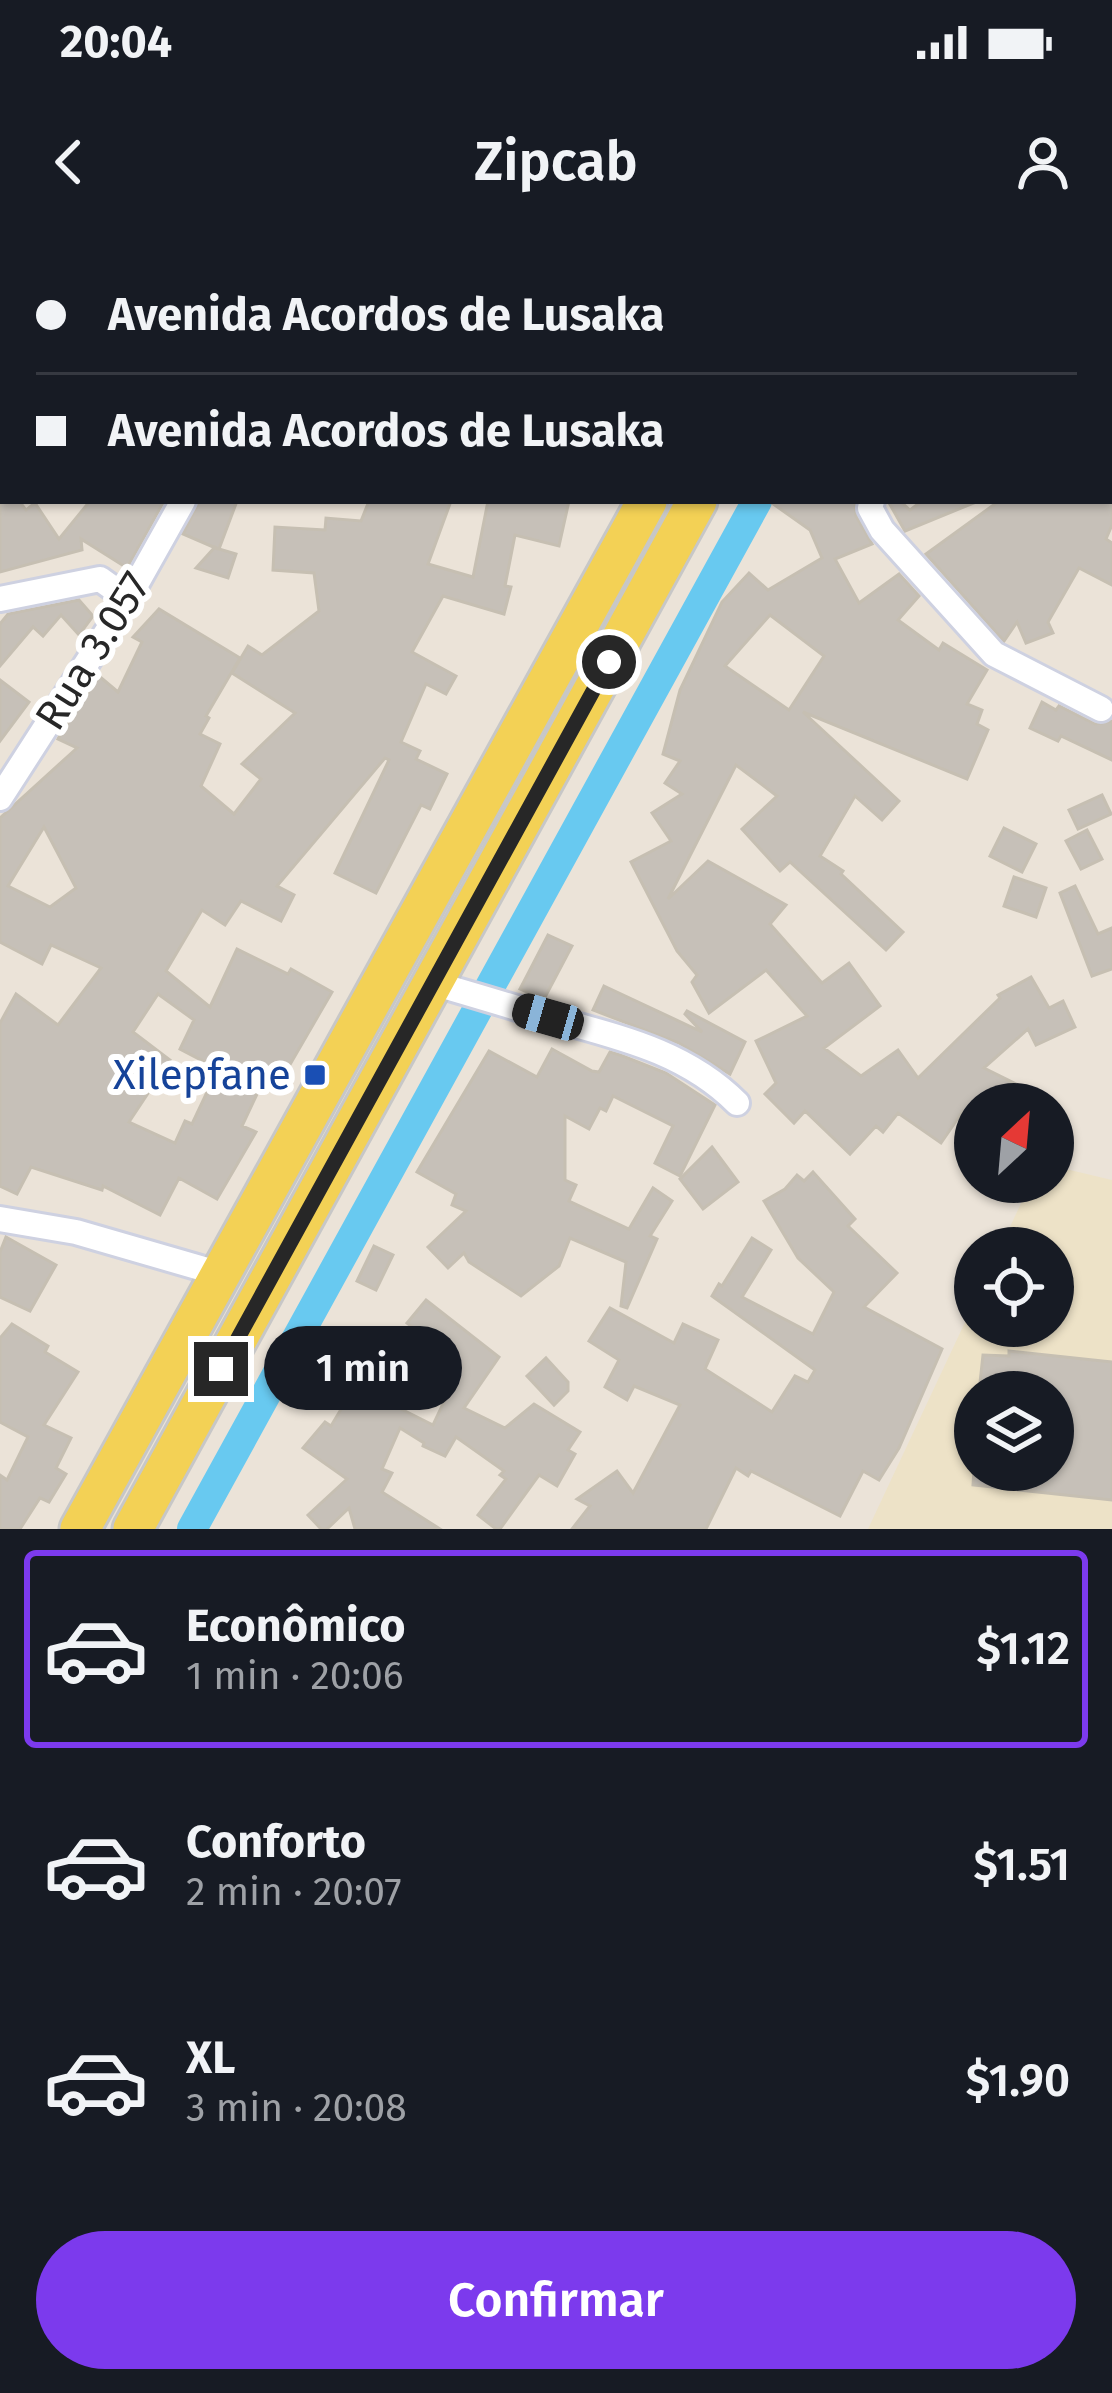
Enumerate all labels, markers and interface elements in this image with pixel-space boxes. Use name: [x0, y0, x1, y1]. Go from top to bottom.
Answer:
text: 20:04: [60, 15, 172, 69]
icon: back: [36, 129, 102, 195]
icon: person: [1010, 129, 1076, 195]
text: Zipcab: [474, 130, 638, 194]
text: Avenida Acordos de Lusaka: [108, 288, 664, 342]
text: Avenida Acordos de Lusaka: [108, 404, 664, 458]
street label: Rua 3.057: [25, 563, 161, 739]
route start: [582, 635, 636, 689]
car: [508, 990, 588, 1044]
place label: Xilepfane: [113, 1050, 291, 1100]
marker: Xilepfane: [302, 1062, 328, 1088]
north arrow: [954, 1083, 1074, 1203]
map controls: [954, 1083, 1074, 1491]
button: locate: [954, 1227, 1074, 1347]
callout: 1 min: [263, 1327, 461, 1411]
route end: [194, 1342, 248, 1396]
text: 1 min: [316, 1345, 410, 1391]
button: layers: [954, 1371, 1074, 1491]
icon: car: [42, 1595, 150, 1703]
text: Econômico: [186, 1599, 406, 1653]
text: $1.12: [977, 1622, 1070, 1676]
text: 1 min · 20:06: [186, 1653, 404, 1699]
icon: car: [42, 1811, 150, 1919]
text: Conforto: [186, 1815, 366, 1869]
text: $1.51: [973, 1838, 1070, 1892]
text: 2 min · 20:07: [186, 1869, 402, 1915]
icon: car: [42, 2027, 150, 2135]
text: XL: [186, 2031, 235, 2085]
text: $1.90: [966, 2054, 1070, 2108]
text: 3 min · 20:08: [186, 2085, 407, 2131]
button: Confirmar: [36, 2231, 1076, 2369]

